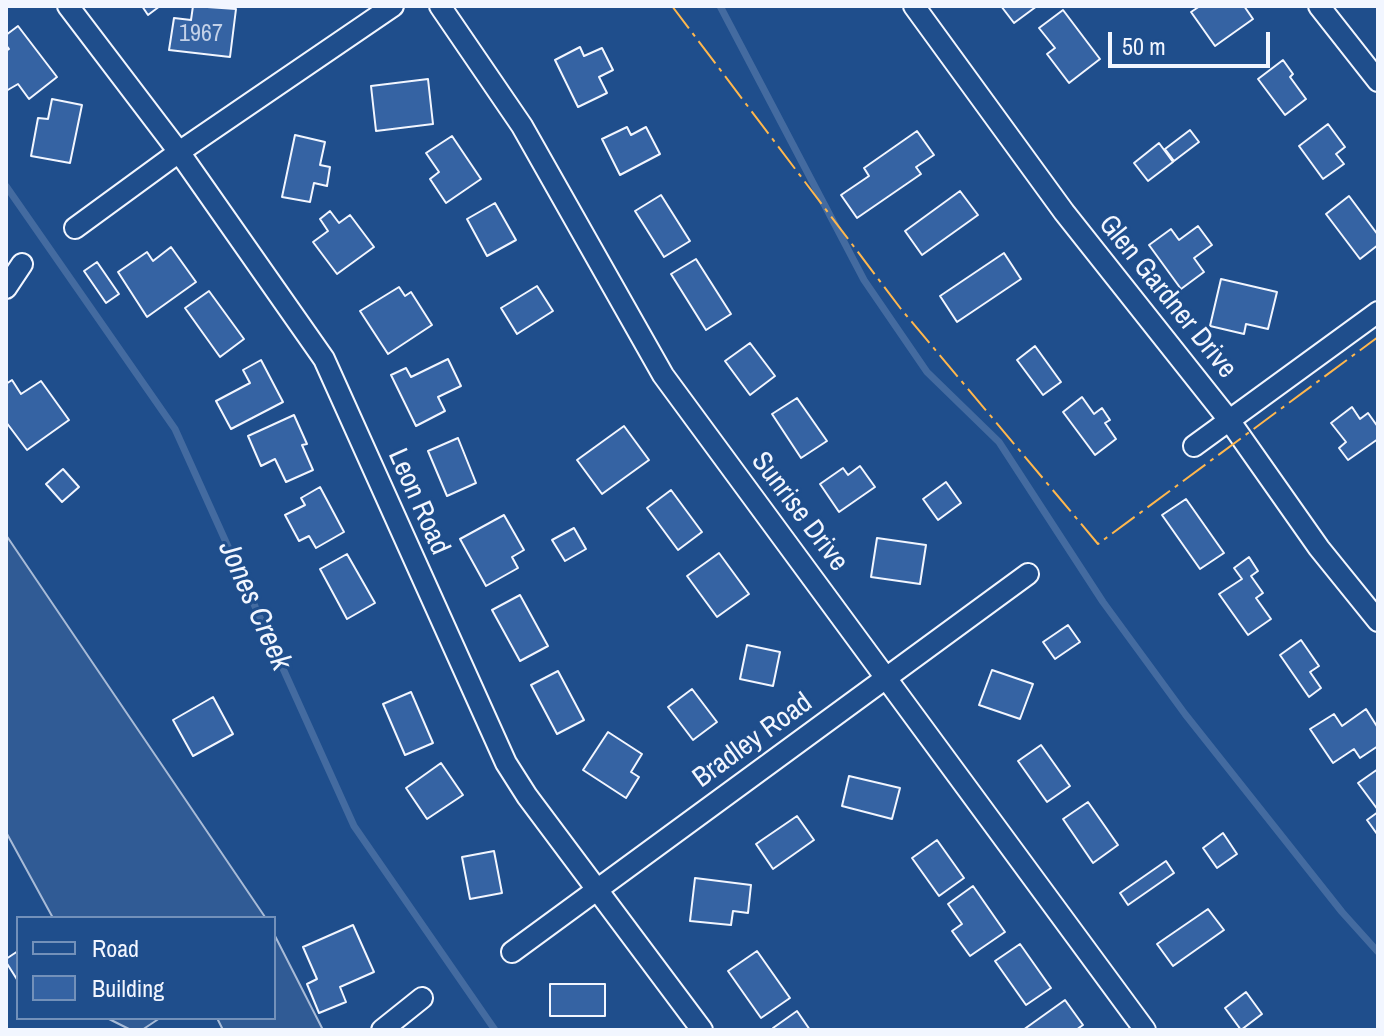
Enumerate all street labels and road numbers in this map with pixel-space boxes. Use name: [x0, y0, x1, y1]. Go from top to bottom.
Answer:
street label: Glen Gardner Drive: [1091, 209, 1243, 385]
street label: Leon Road: [380, 444, 456, 560]
street label: Sunrise Drive: [743, 446, 855, 578]
street label: Bradley Road: [687, 687, 819, 795]

